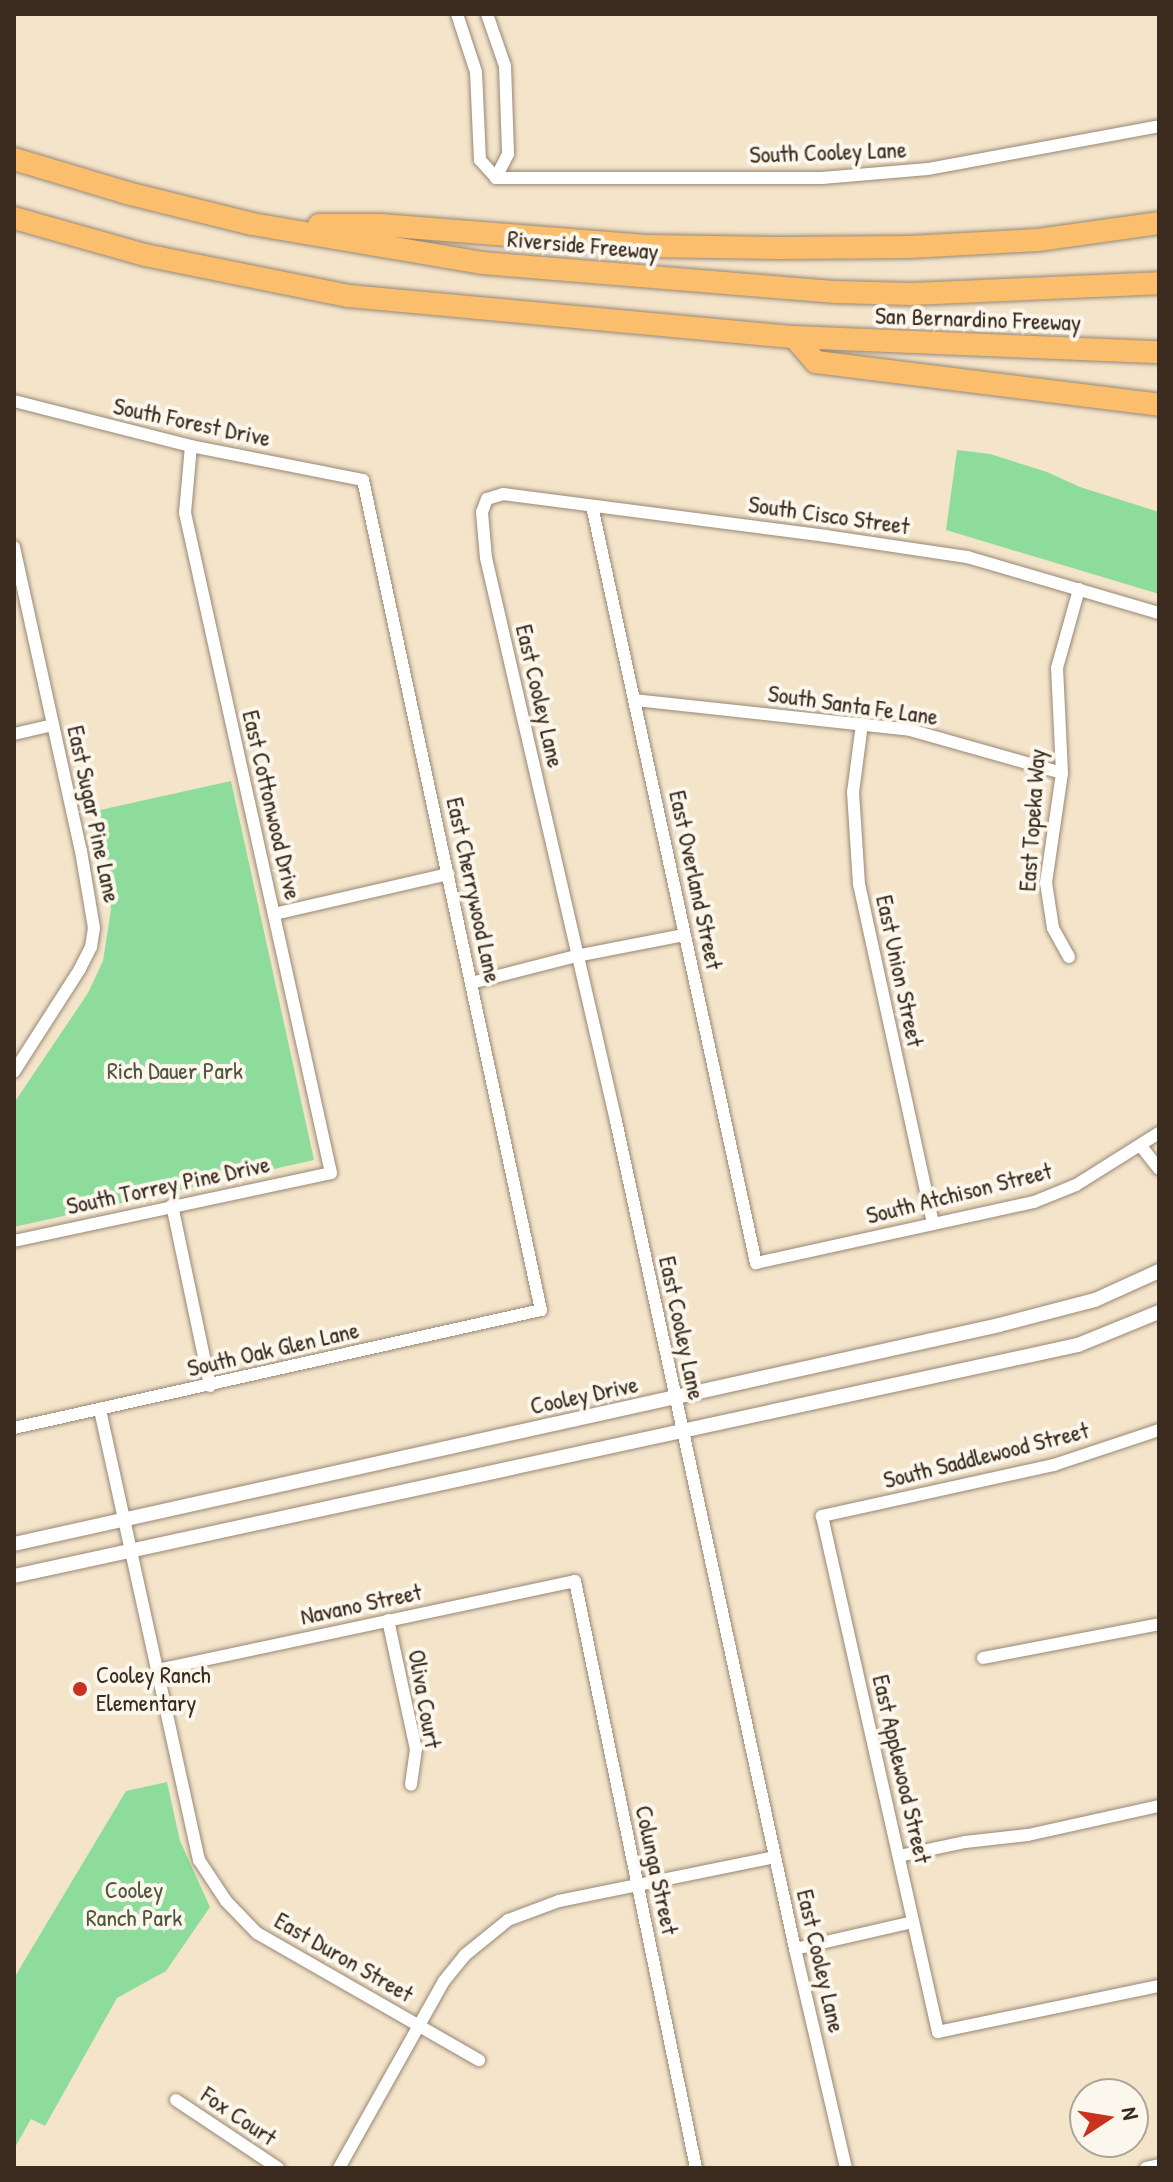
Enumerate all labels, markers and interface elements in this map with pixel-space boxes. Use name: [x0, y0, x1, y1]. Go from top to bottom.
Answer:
street label: South Cooley Lane: [749, 135, 907, 169]
street label: Riverside Freeway: [506, 224, 660, 266]
street label: San Bernardino Freeway: [875, 301, 1081, 337]
street label: South Forest Drive: [111, 391, 273, 453]
street label: South Cisco Street: [747, 489, 911, 541]
street label: East Cooley Lane: [510, 622, 570, 770]
street label: South Santa Fe Lane: [766, 679, 940, 731]
street label: East Cottonwood Drive: [236, 708, 308, 902]
street label: East Sugar Pine Lane: [61, 723, 127, 905]
street label: East Topeka Way: [1013, 748, 1051, 892]
street label: East Overland Street: [663, 788, 729, 972]
street label: East Cherrywood Lane: [440, 795, 508, 985]
street label: East Union Street: [870, 893, 930, 1049]
park label: Rich Dauer Park: [107, 1057, 243, 1085]
street label: South Torrey Pine Drive: [64, 1149, 272, 1221]
street label: South Atchison Street: [863, 1156, 1055, 1230]
street label: East Cooley Lane: [653, 1254, 711, 1402]
street label: South Oak Glen Lane: [185, 1315, 361, 1383]
street label: Cooley Drive: [528, 1370, 640, 1420]
street label: South Saddlewood Street: [880, 1416, 1092, 1494]
street label: Navano Street: [298, 1577, 424, 1631]
street label: Oliva Court: [402, 1647, 448, 1751]
place label: Cooley Ranch Elementary: [96, 1661, 211, 1717]
street label: East Applewood Street: [866, 1672, 938, 1866]
marker: Cooley Ranch Elementary: [71, 1680, 89, 1698]
street label: Colunga Street: [629, 1803, 685, 1937]
park label: Cooley Ranch Park: [86, 1876, 182, 1932]
street label: East Cooley Lane: [791, 1887, 851, 2035]
street label: East Duron Street: [270, 1906, 418, 2008]
north arrow: [1069, 2078, 1149, 2158]
street label: Fox Court: [196, 2080, 282, 2152]
text: N: [1115, 2105, 1146, 2122]

